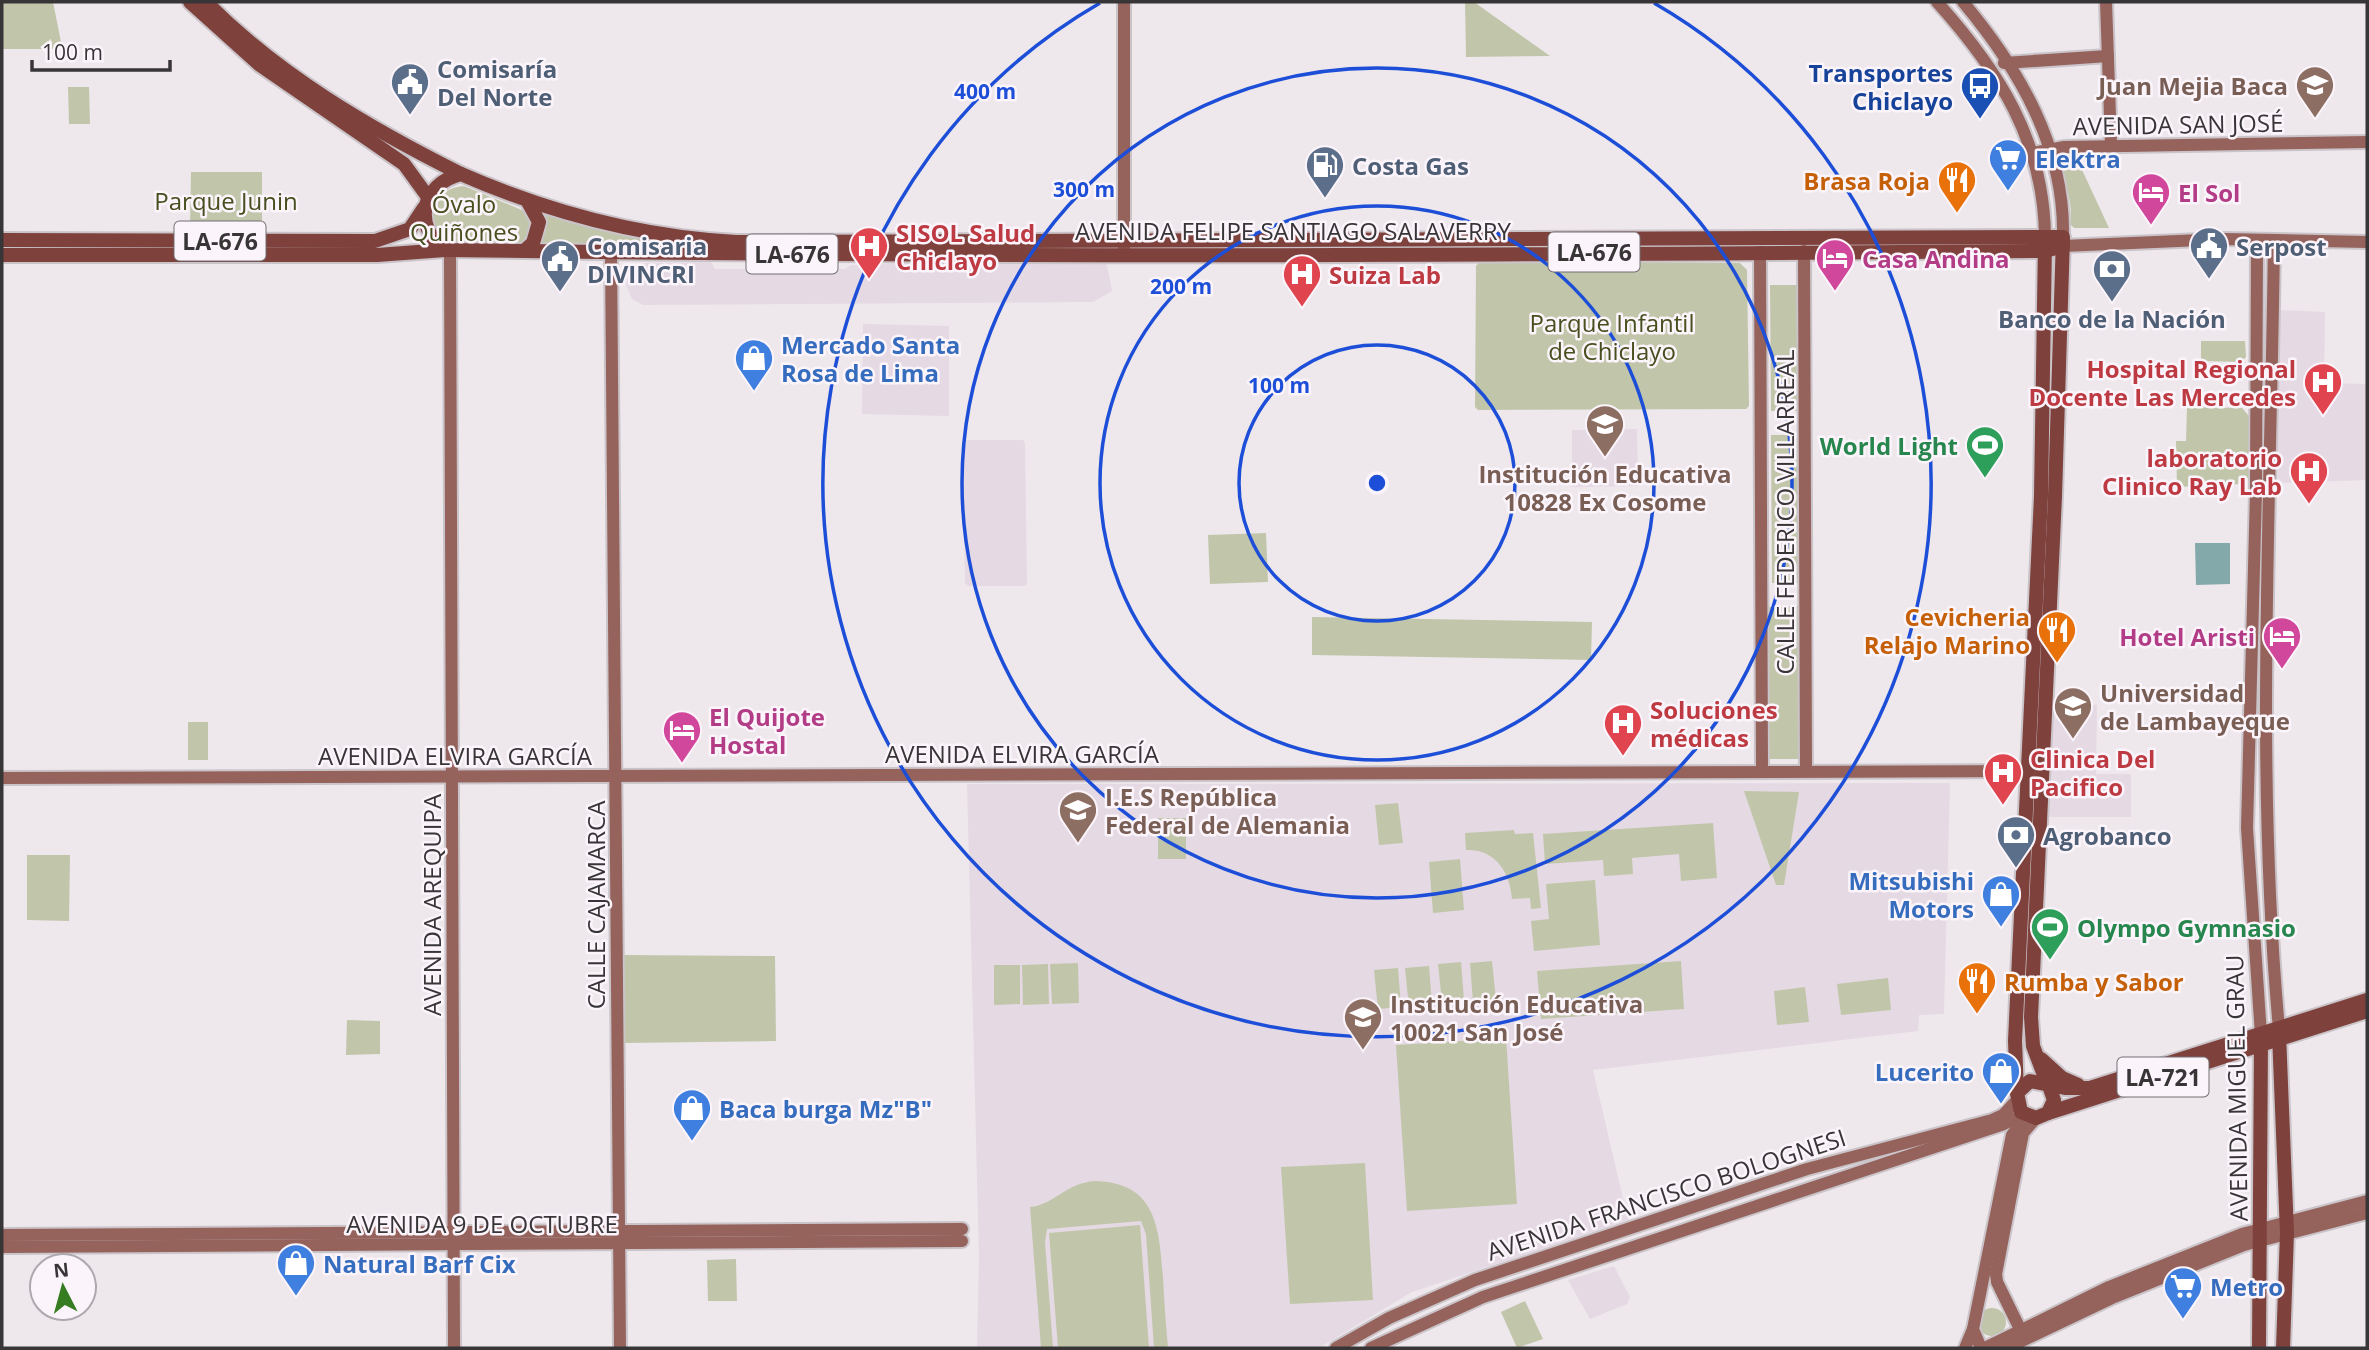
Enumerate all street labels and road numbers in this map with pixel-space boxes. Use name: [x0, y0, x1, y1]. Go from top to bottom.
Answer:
street label: AVENIDA SAN JOSÉ: [2072, 106, 2284, 142]
street label: AVENIDA FELIPE SANTIAGO SALAVERRY: [1075, 214, 1512, 247]
road number: LA-676: [174, 222, 266, 260]
road number: LA-676: [1548, 232, 1640, 272]
road number: LA-676: [746, 234, 838, 274]
street label: CALLE FEDERICO VILLARREAL: [1768, 350, 1801, 674]
street label: AVENIDA ELVIRA GARCÍA: [885, 737, 1160, 770]
street label: AVENIDA ELVIRA GARCÍA: [318, 739, 593, 772]
street label: AVENIDA AREQUIPA: [415, 793, 448, 1016]
street label: CALLE CAJAMARCA: [579, 800, 612, 1009]
street label: AVENIDA MIGUEL GRAU: [2217, 954, 2255, 1222]
road number: LA-721: [2118, 1058, 2208, 1096]
street label: AVENIDA FRANCISCO BOLOGNESI: [1482, 1120, 1850, 1268]
street label: AVENIDA 9 DE OCTUBRE: [346, 1207, 618, 1240]

